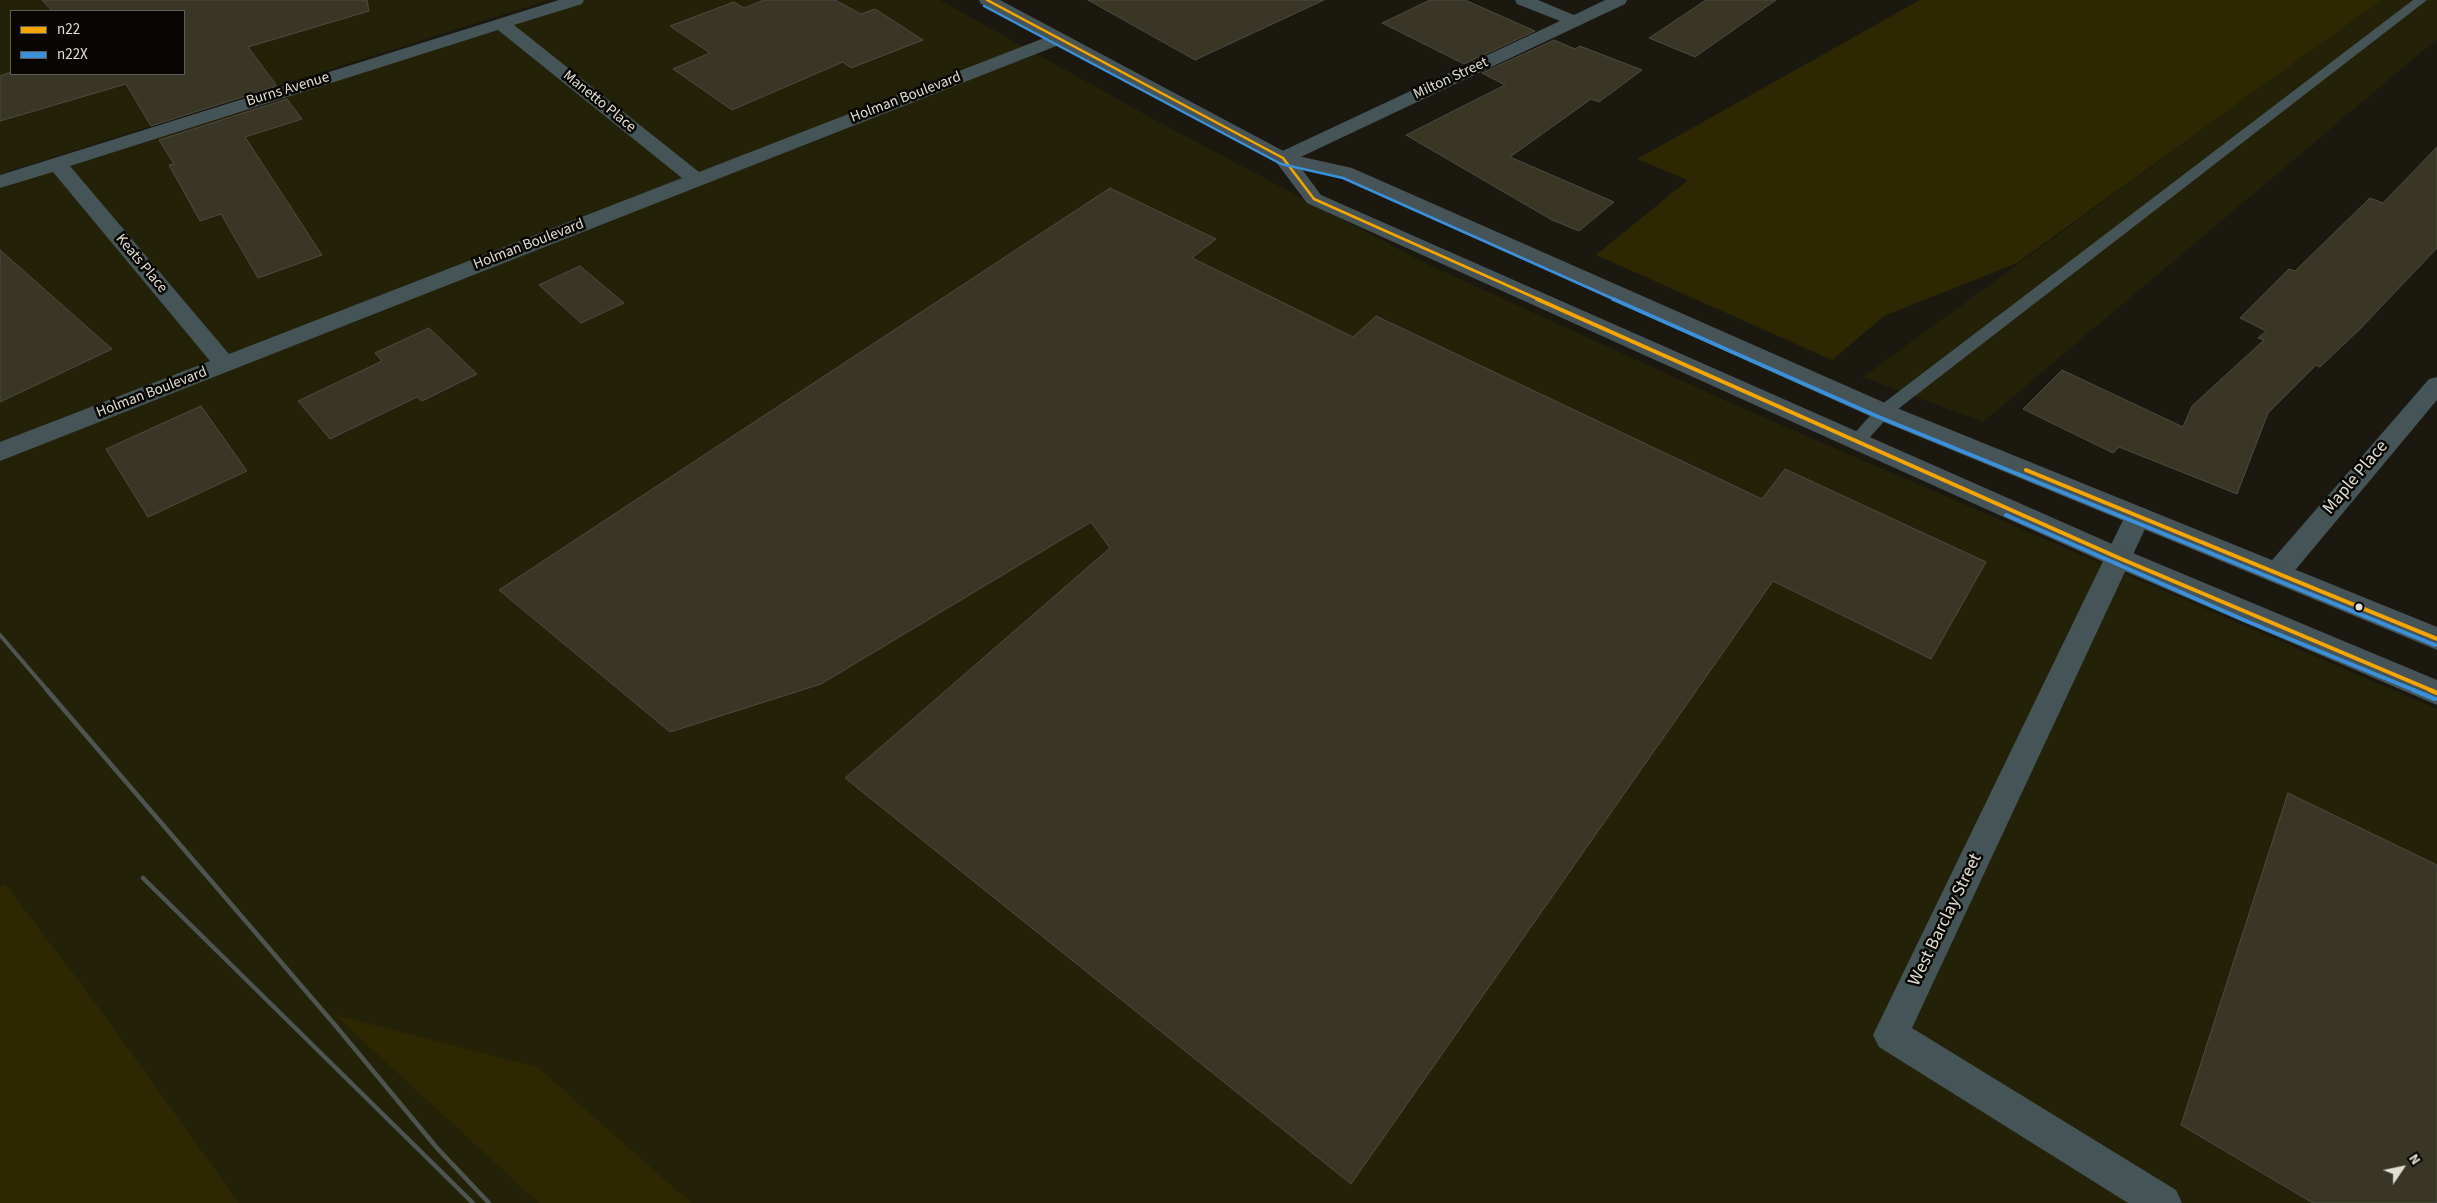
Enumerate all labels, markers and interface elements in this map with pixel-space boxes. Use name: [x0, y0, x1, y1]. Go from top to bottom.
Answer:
legend: [10, 10, 185, 75]
text: n22: [57, 19, 80, 40]
text: n22X: [57, 44, 88, 65]
street label: Milton Street: [1411, 54, 1491, 104]
street label: Manetto Place: [559, 67, 639, 137]
street label: Burns Avenue: [244, 69, 332, 111]
street label: Holman Boulevard: [848, 69, 964, 127]
street label: Holman Boulevard: [471, 216, 587, 274]
street label: Keats Place: [111, 231, 171, 297]
street label: Holman Boulevard: [94, 364, 210, 422]
street label: Maple Place: [2319, 437, 2393, 519]
unlabelled marker: [2354, 602, 2364, 612]
street label: West Barclay Street: [1905, 850, 1987, 990]
north arrow: [2377, 1143, 2427, 1193]
text: N: [2404, 1150, 2425, 1169]

